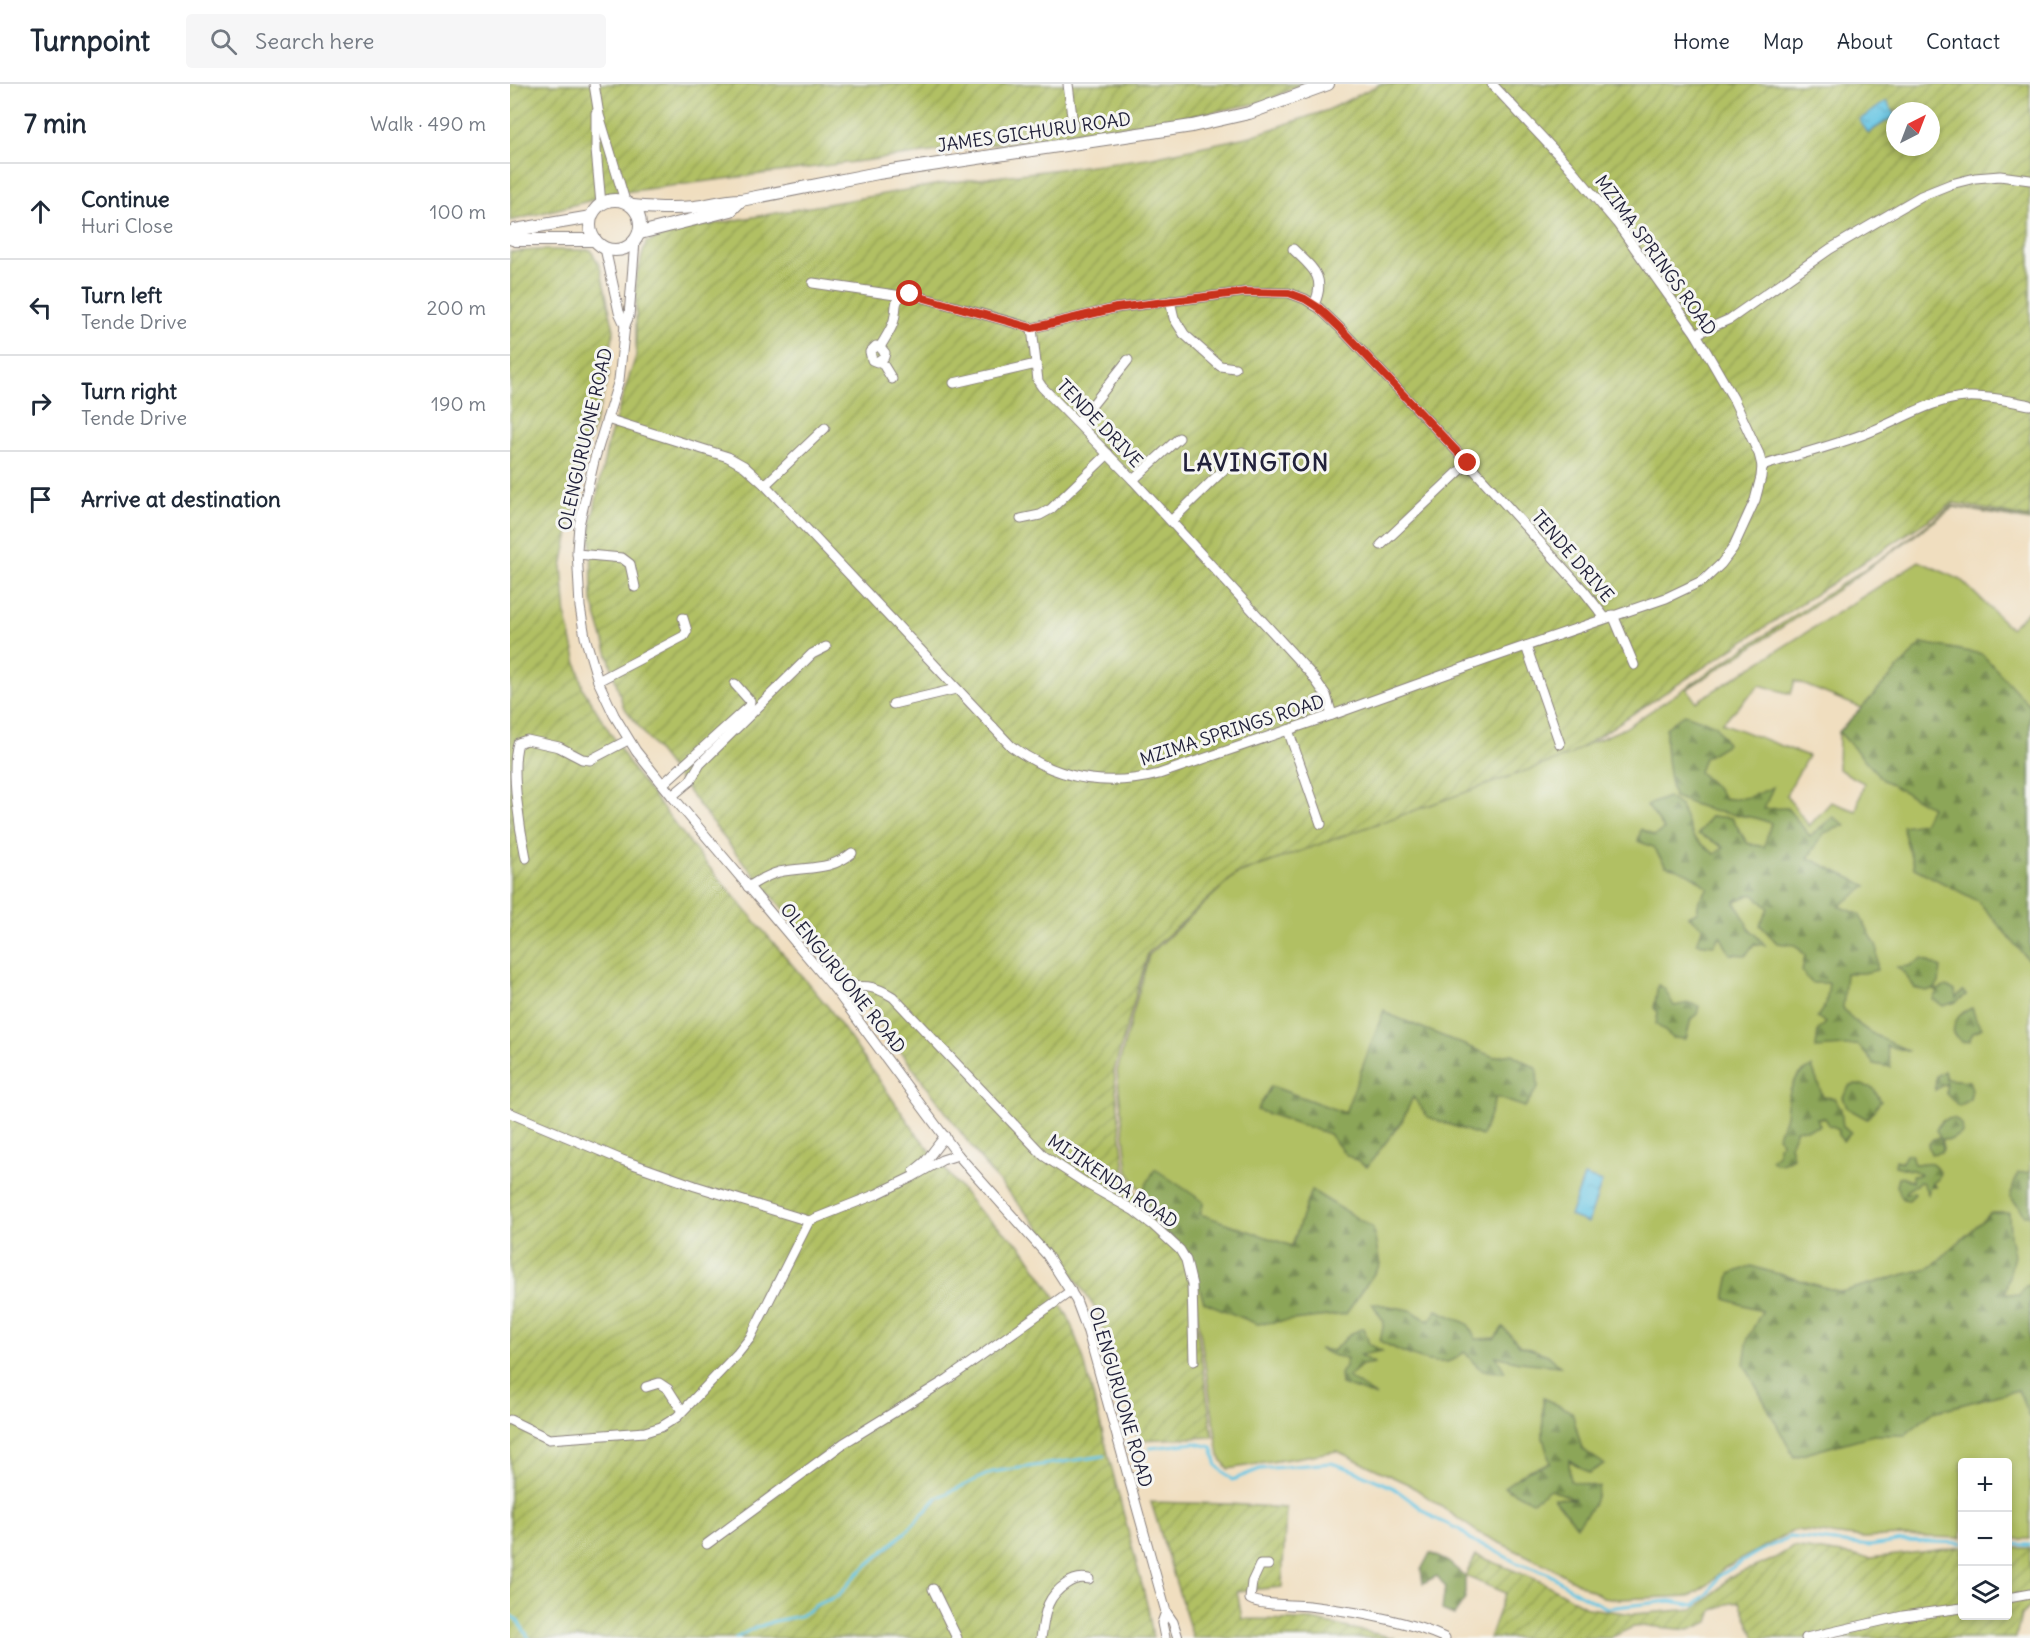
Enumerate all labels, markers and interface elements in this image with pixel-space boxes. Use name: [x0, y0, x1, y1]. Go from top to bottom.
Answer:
search box: [186, 14, 606, 68]
text: Turnpoint: [30, 23, 150, 59]
icon: search: [207, 25, 240, 58]
text: Search here: [255, 27, 374, 55]
text: Home: [1673, 28, 1730, 55]
text: Map: [1763, 28, 1804, 55]
text: About: [1837, 28, 1893, 55]
text: Contact: [1926, 28, 2000, 55]
north arrow: [1886, 102, 1940, 156]
text: 7 min: [24, 107, 87, 140]
street label: JAMES GICHURU ROAD: [936, 107, 1132, 157]
text: Walk · 490 m: [370, 111, 486, 136]
street label: MZIMA SPRINGS ROAD: [1590, 170, 1722, 340]
text: Continue: [81, 185, 170, 213]
icon: ahead: [24, 195, 57, 228]
text: 100 m: [429, 199, 486, 224]
text: Huri Close: [81, 213, 173, 238]
route start: [896, 280, 922, 306]
text: Turn left: [81, 281, 162, 309]
icon: left: [24, 291, 57, 324]
text: 200 m: [426, 295, 486, 320]
text: Tende Drive: [81, 309, 187, 334]
street label: OLENGURUONE ROAD: [553, 345, 617, 533]
street label: TENDE DRIVE: [1052, 374, 1148, 472]
text: Turn right: [81, 377, 177, 405]
icon: right: [24, 387, 57, 420]
text: 190 m: [431, 391, 486, 416]
text: Tende Drive: [81, 405, 187, 430]
district label: LAVINGTON: [1182, 447, 1330, 477]
route end: [1454, 449, 1480, 475]
icon: arrive: [24, 483, 57, 516]
text: Arrive at destination: [81, 485, 281, 513]
street label: TENDE DRIVE: [1527, 505, 1619, 607]
street label: MZIMA SPRINGS ROAD: [1137, 689, 1327, 771]
street label: OLENGURUONE ROAD: [775, 898, 911, 1058]
street label: MIJIKENDA ROAD: [1044, 1129, 1182, 1233]
street label: OLENGURUONE ROAD: [1084, 1304, 1158, 1490]
map controls: [1958, 1458, 2012, 1620]
button: +: [1958, 1458, 2012, 1512]
button: −: [1958, 1512, 2012, 1566]
button: layers: [1958, 1566, 2012, 1620]

